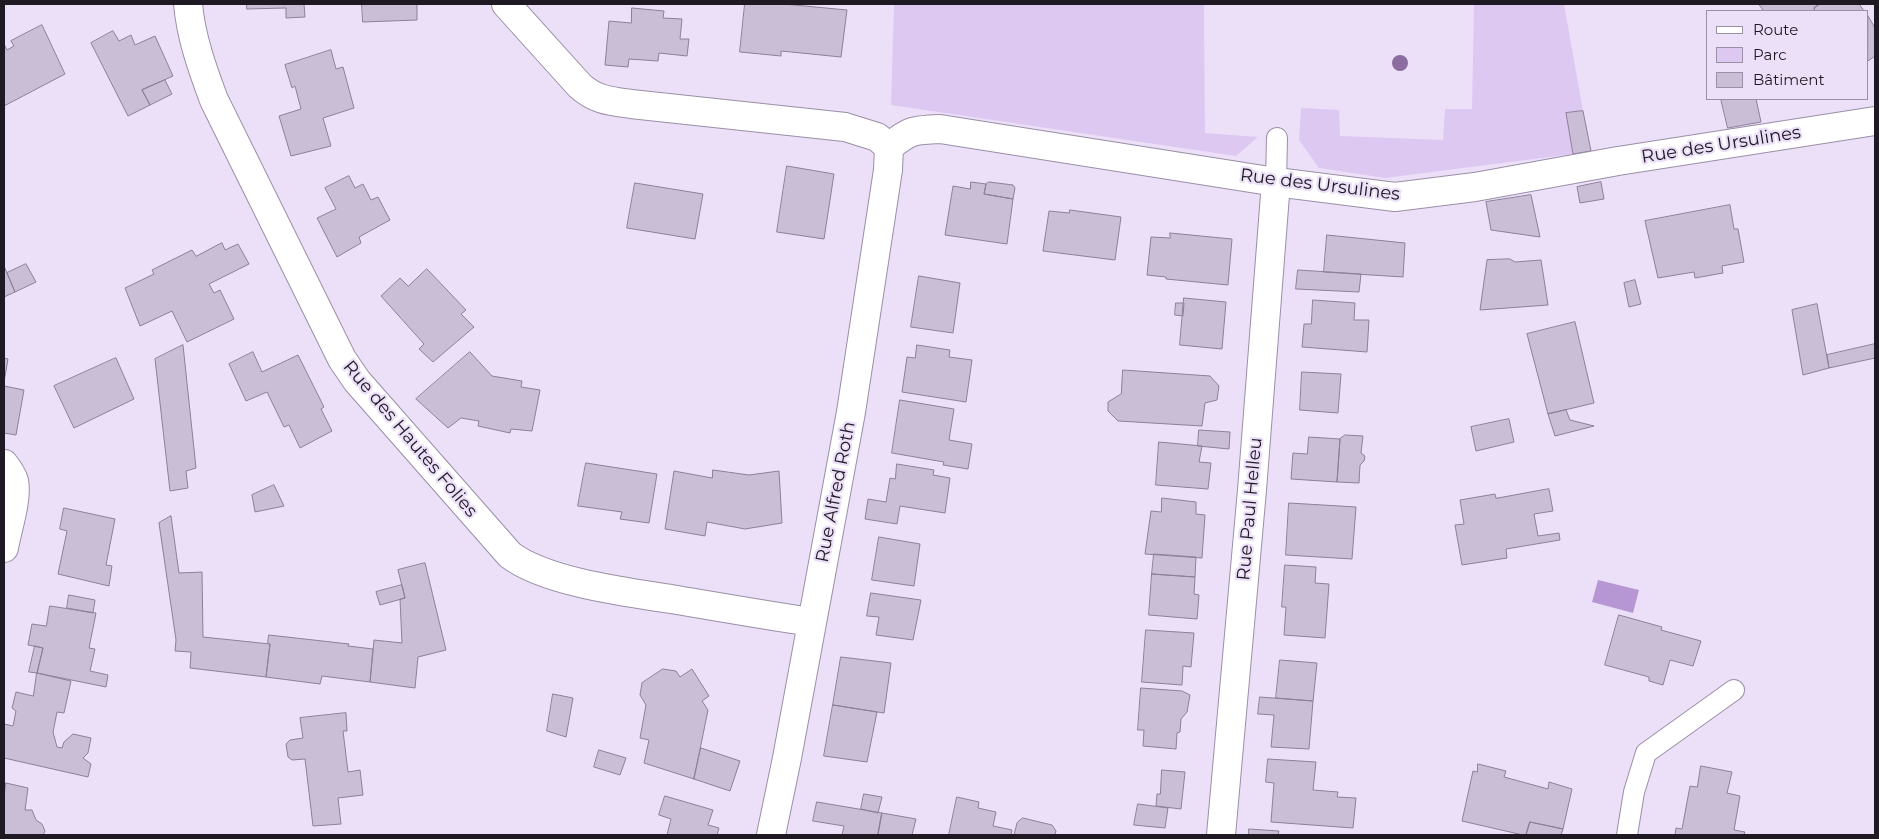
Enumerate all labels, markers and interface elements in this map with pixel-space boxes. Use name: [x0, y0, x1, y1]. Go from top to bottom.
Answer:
legend: [1706, 10, 1869, 100]
text: Route: [1753, 20, 1798, 39]
text: Parc: [1753, 45, 1787, 64]
text: Bâtiment: [1753, 70, 1825, 89]
street label: Rue des Ursulines: [1640, 122, 1802, 168]
street label: Rue des Ursulines: [1239, 164, 1401, 206]
street label: Rue des Hautes Folies: [338, 356, 482, 522]
street label: Rue Alfred Roth: [812, 420, 860, 564]
street label: Rue Paul Helleu: [1233, 436, 1267, 582]

